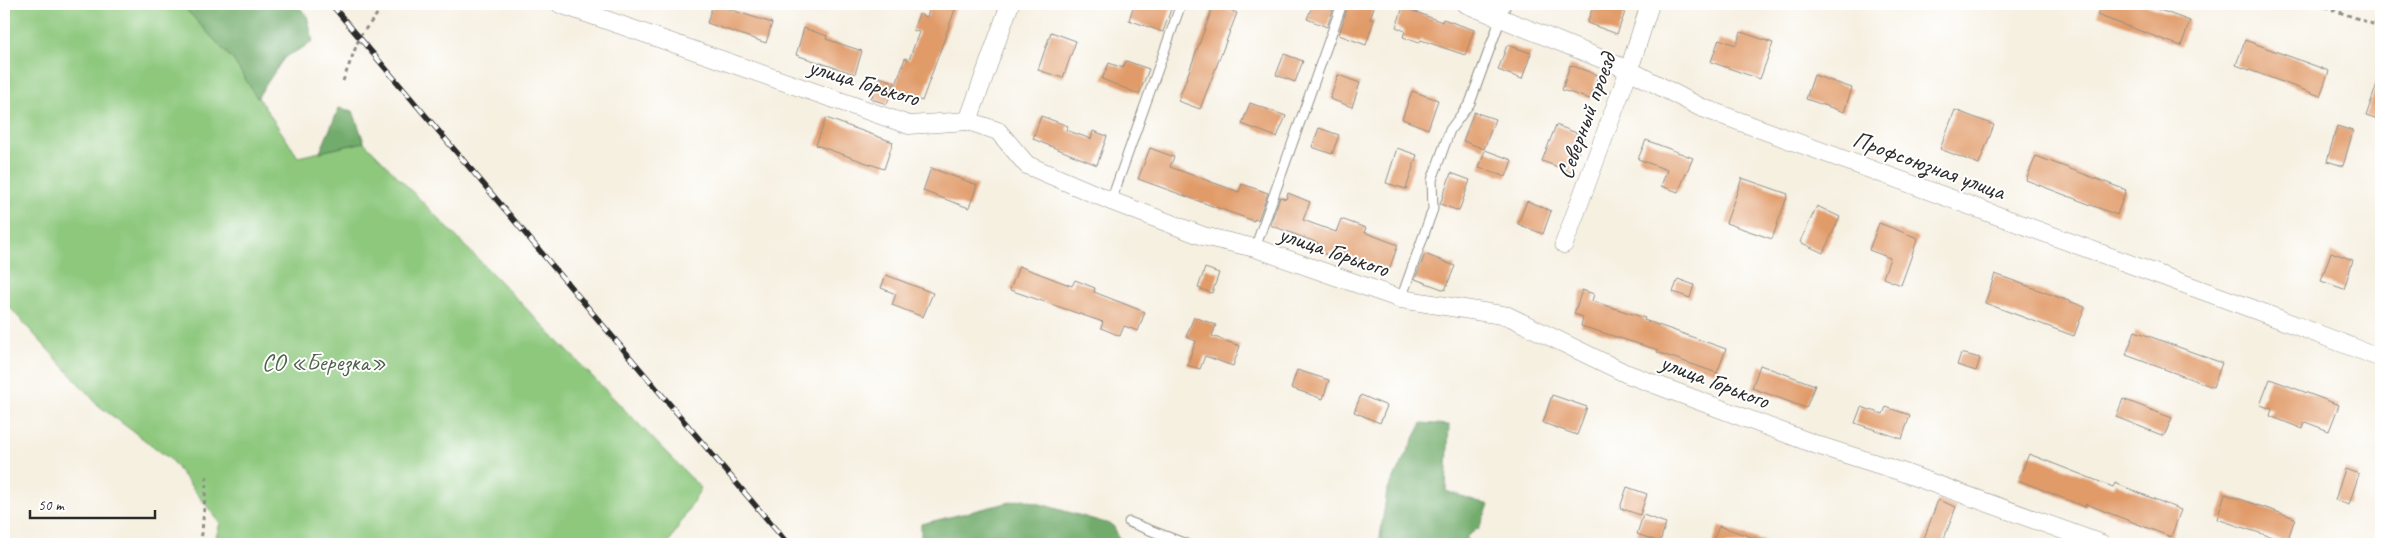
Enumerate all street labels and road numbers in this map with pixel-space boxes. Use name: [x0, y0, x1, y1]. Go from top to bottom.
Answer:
street label: Северный проезд: [1549, 47, 1624, 183]
street label: улица Горького: [803, 50, 924, 113]
street label: Профсоюзная улица: [1849, 124, 2010, 208]
street label: улица Горького: [1273, 218, 1394, 284]
street label: улица Горького: [1655, 346, 1775, 416]

